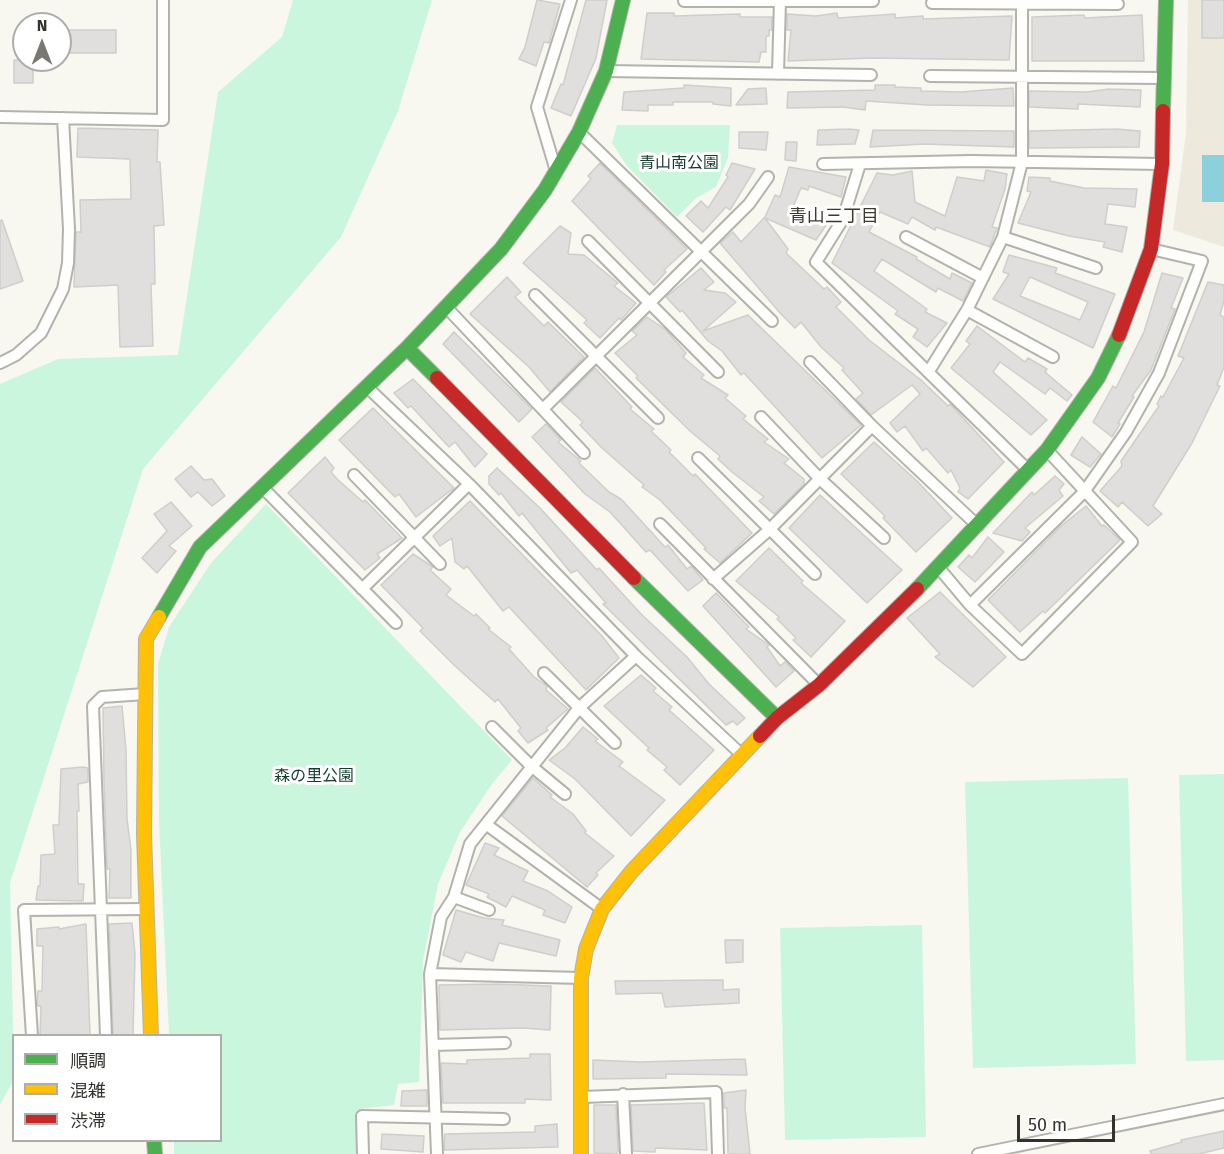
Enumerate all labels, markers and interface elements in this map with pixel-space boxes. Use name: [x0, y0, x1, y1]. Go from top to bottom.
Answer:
north arrow: [12, 12, 72, 72]
text: N: [37, 16, 47, 35]
park label: 青山南公園: [639, 154, 719, 174]
district label: 青山三丁目: [789, 206, 879, 228]
park label: 森の里公園: [274, 767, 354, 787]
legend: [12, 1034, 222, 1142]
text: 順調: [70, 1050, 106, 1072]
text: 混雑: [70, 1080, 106, 1102]
scale bar: [1020, 1103, 1118, 1141]
text: 渋滞: [70, 1110, 106, 1132]
text: 50 m: [1028, 1114, 1067, 1136]

